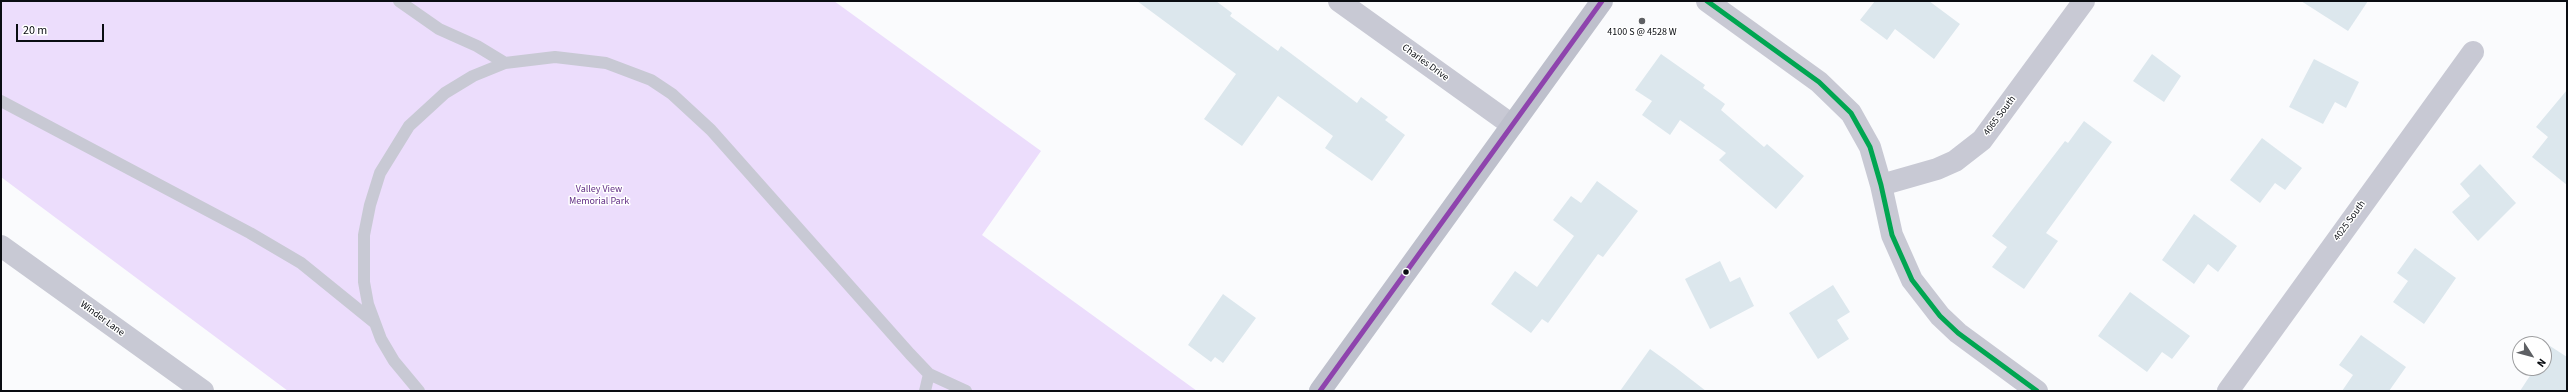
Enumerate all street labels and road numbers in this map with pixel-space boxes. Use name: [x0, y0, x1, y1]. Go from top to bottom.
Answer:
street label: Charles Drive: [1399, 42, 1451, 84]
street label: 4065 South: [1981, 94, 2019, 138]
street label: 4025 South: [2331, 199, 2369, 243]
street label: Winder Lane: [77, 299, 127, 339]

